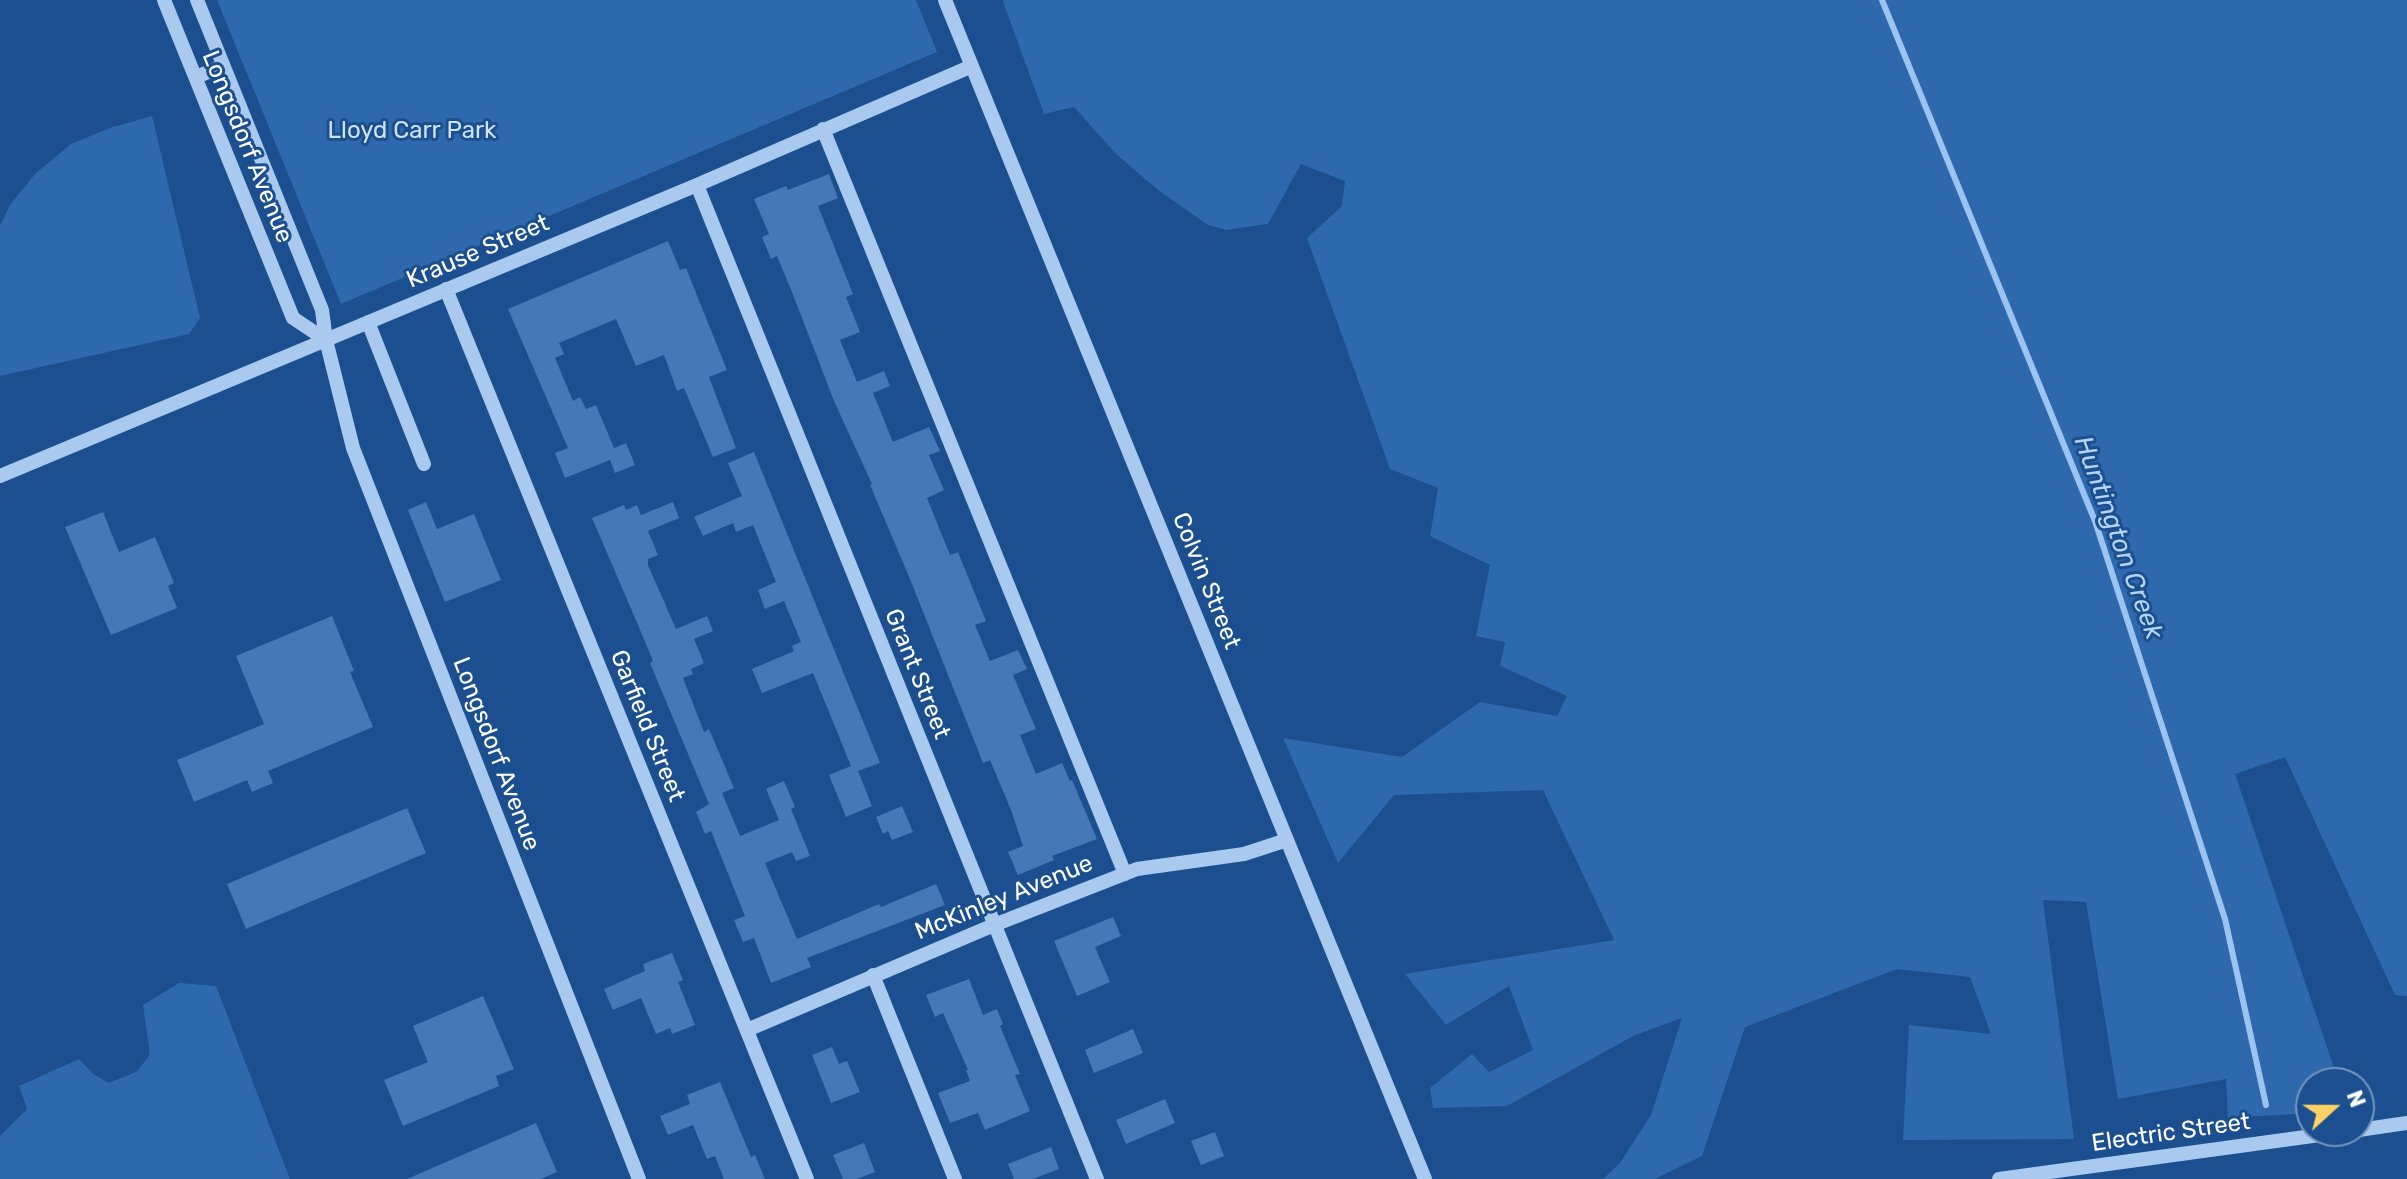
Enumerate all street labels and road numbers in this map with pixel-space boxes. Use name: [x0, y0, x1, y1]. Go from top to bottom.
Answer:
street label: Longsdorf Avenue: [195, 47, 299, 247]
street label: Krause Street: [402, 209, 554, 295]
street label: Colvin Street: [1166, 509, 1246, 653]
street label: Grant Street: [878, 605, 956, 743]
street label: Garfield Street: [604, 646, 690, 806]
street label: Longsdorf Avenue: [446, 653, 546, 855]
street label: McKinley Avenue: [911, 849, 1097, 947]
street label: Electric Street: [2090, 1108, 2252, 1158]

